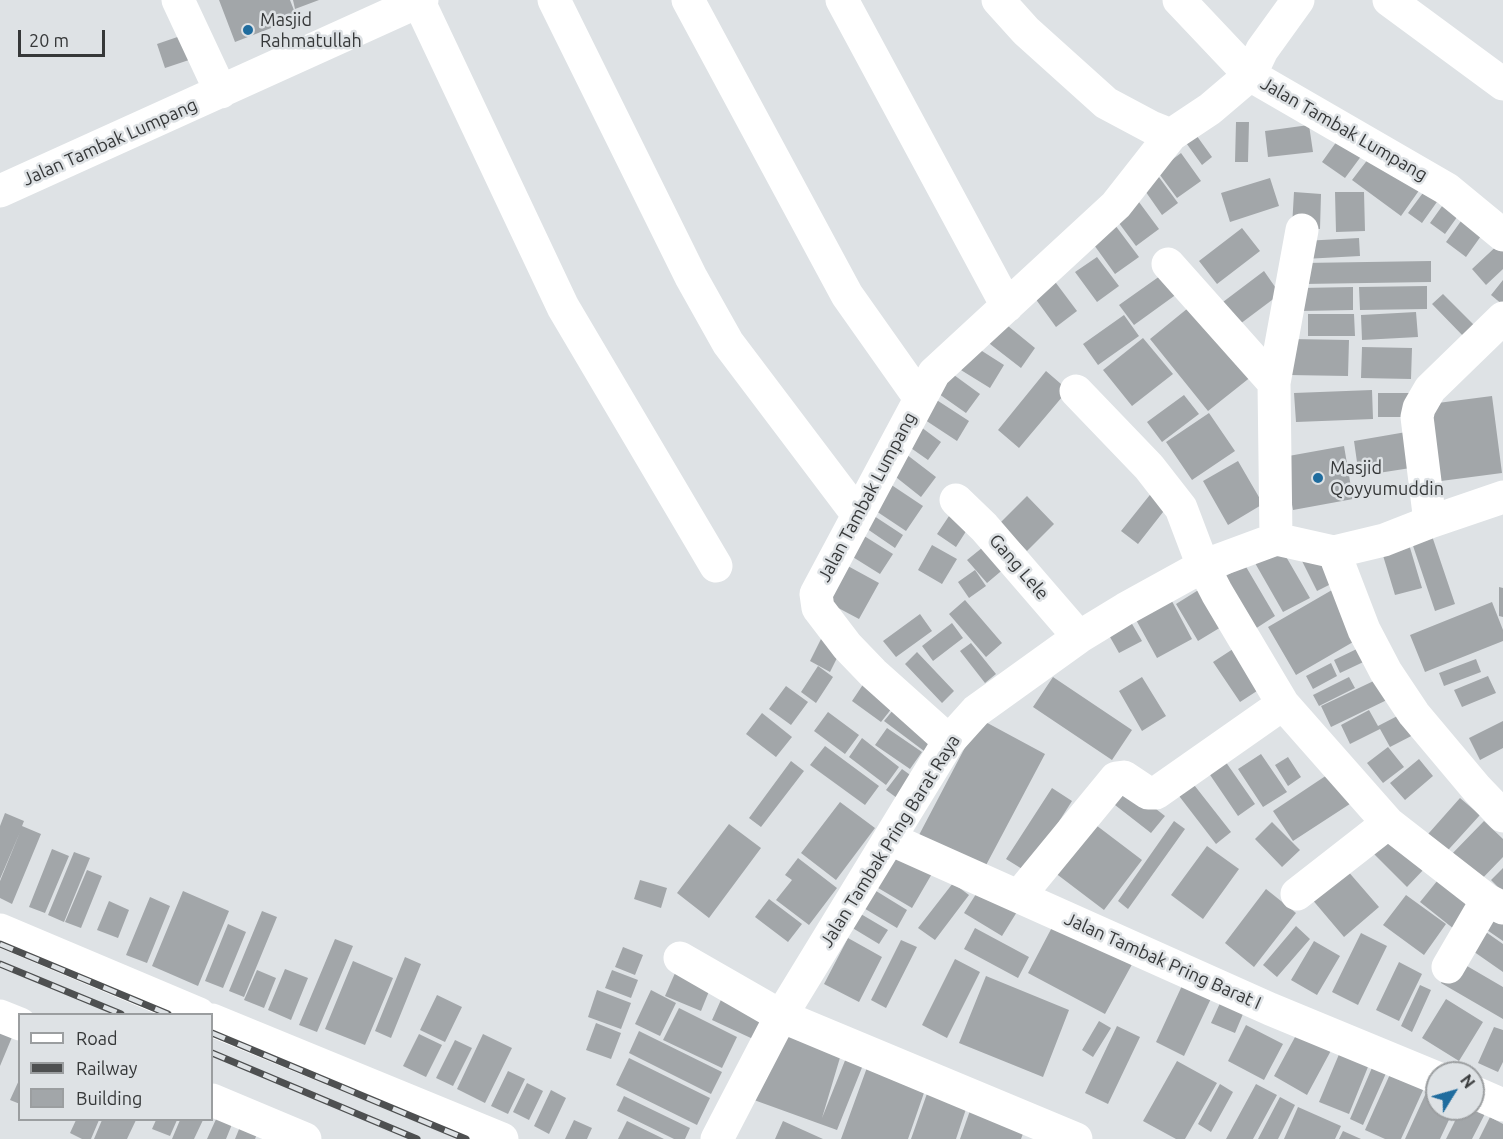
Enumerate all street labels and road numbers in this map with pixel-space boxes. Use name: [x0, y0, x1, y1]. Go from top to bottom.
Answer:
street label: Jalan Tambak Lumpang: [1257, 72, 1431, 186]
street label: Jalan Tambak Lumpang: [19, 94, 201, 190]
street label: Jalan Tambak Lumpang: [813, 408, 921, 586]
street label: Gang Lele: [985, 530, 1053, 604]
street label: Jalan Tambak Pring Barat Raya: [816, 731, 964, 951]
street label: Jalan Tambak Pring Barat I: [1061, 908, 1265, 1014]

